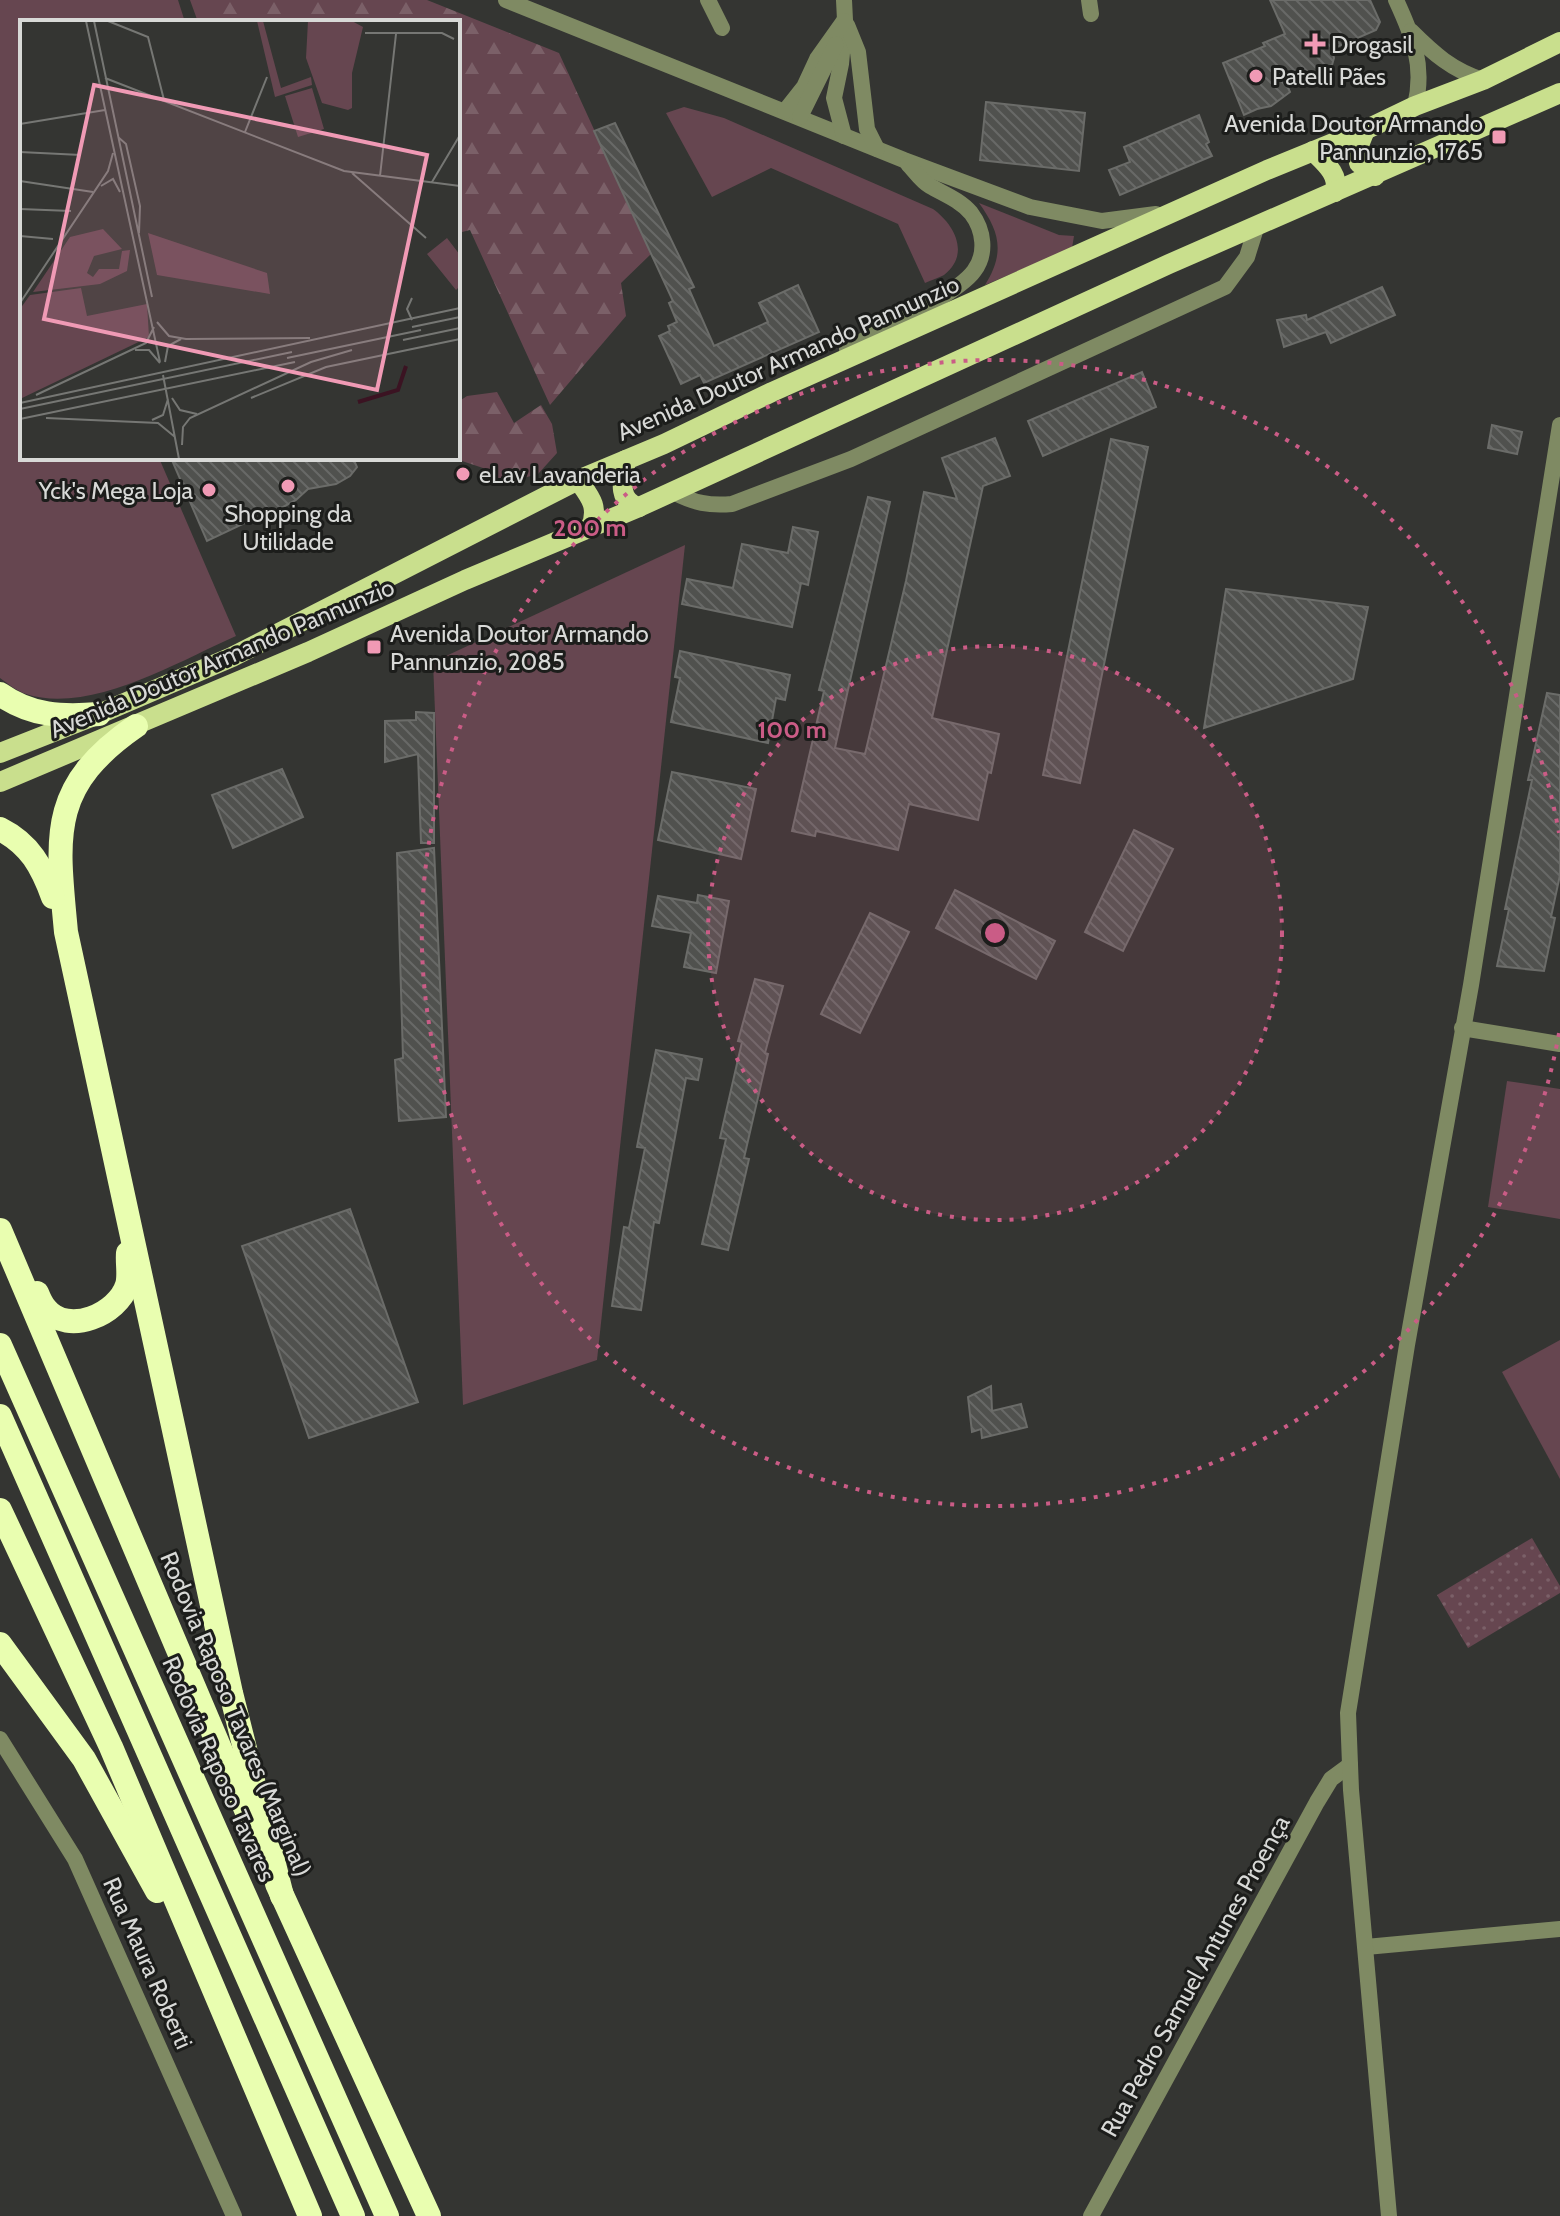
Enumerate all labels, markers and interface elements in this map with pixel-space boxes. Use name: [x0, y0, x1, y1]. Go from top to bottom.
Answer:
inset map: [20, 20, 460, 460]
place label: Drogasil: [1331, 30, 1413, 59]
marker: Drogasil: [1306, 35, 1324, 53]
place label: Patelli Pães: [1272, 62, 1386, 91]
marker: Patelli Pães: [1247, 67, 1265, 85]
place label: Avenida Doutor Armando Pannunzio, 1765: [1224, 109, 1483, 166]
marker: Avenida Doutor Armando Pannunzio, 1765: [1490, 128, 1508, 146]
street label: Avenida Doutor Armando Pannunzio: [612, 269, 964, 447]
place label: eLav Lavanderia: [479, 460, 641, 489]
marker: eLav Lavanderia: [454, 465, 472, 483]
place label: Yck's Mega Loja: [38, 476, 193, 505]
marker: Shopping da Utilidade: [279, 477, 297, 495]
marker: Yck's Mega Loja: [200, 481, 218, 499]
place label: Shopping da Utilidade: [224, 499, 352, 556]
text: 200 m: [554, 513, 626, 542]
street label: Avenida Doutor Armando Pannunzio: [45, 572, 399, 744]
place label: Avenida Doutor Armando Pannunzio, 2085: [390, 619, 649, 676]
marker: Avenida Doutor Armando Pannunzio, 2085: [365, 638, 383, 656]
text: 100 m: [757, 715, 827, 744]
centre of rings: [981, 919, 1009, 947]
street label: Rodovia Raposo Tavares (Marginal): [154, 1547, 318, 1881]
street label: Rodovia Raposo Tavares: [156, 1652, 282, 1886]
street label: Rua Pedro Samuel Antunes Proença: [1094, 1810, 1296, 2142]
street label: Rua Maura Roberti: [97, 1873, 199, 2053]

